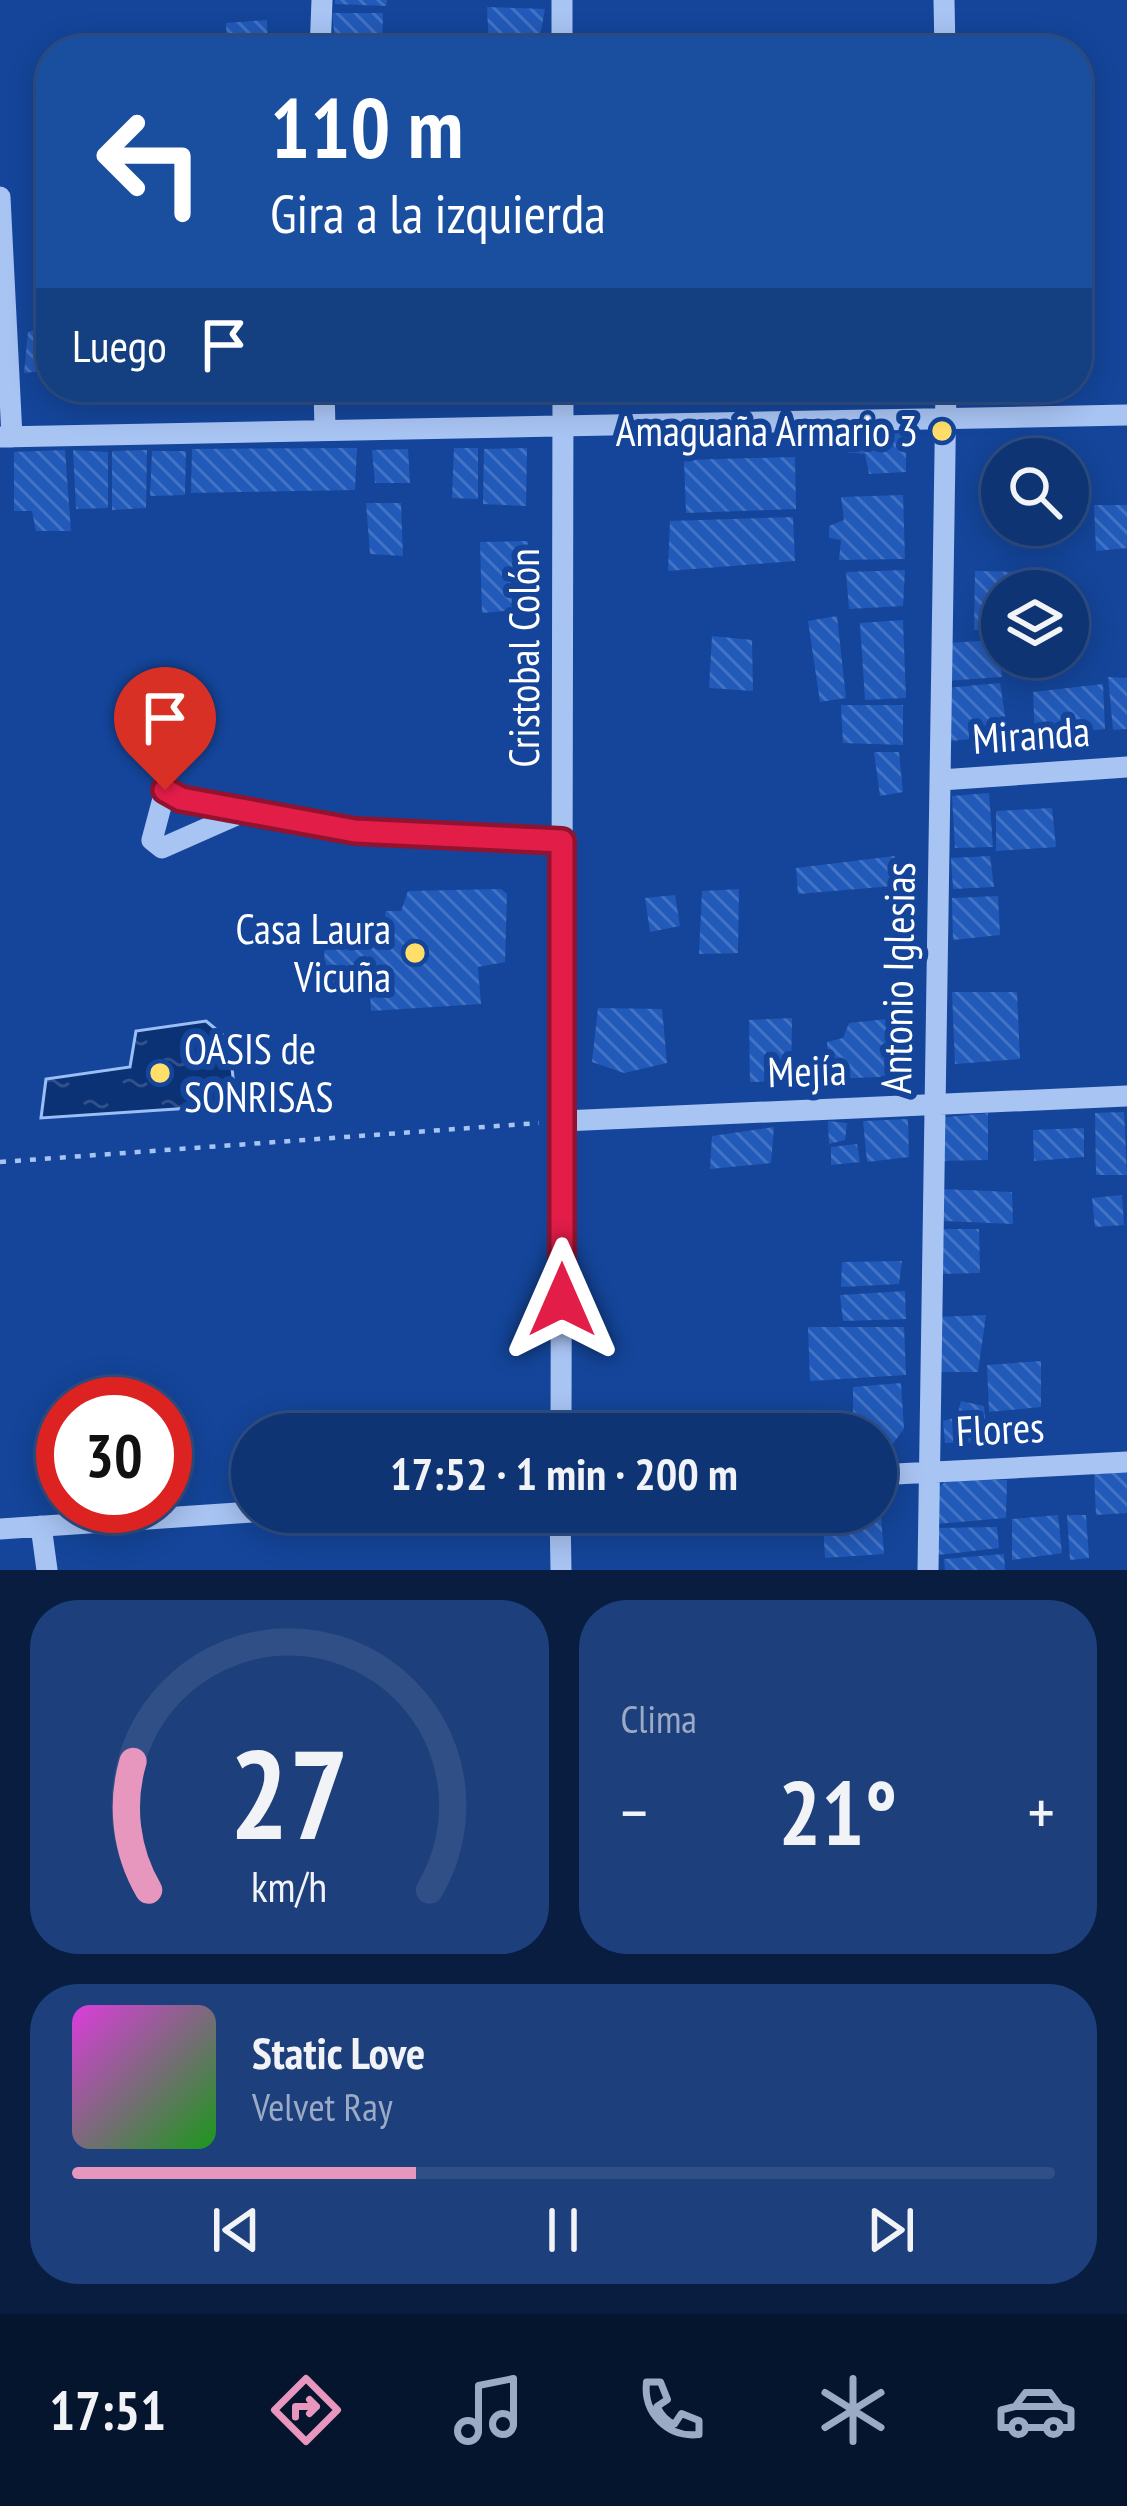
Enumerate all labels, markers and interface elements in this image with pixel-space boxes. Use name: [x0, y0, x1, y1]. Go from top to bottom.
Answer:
text: 110 m: [270, 72, 463, 181]
icon: left: [72, 84, 228, 240]
text: Gira a la izquierda: [270, 178, 606, 248]
icon: arrive: [191, 312, 257, 378]
text: Luego: [72, 316, 167, 374]
place label: Amaguaña Armario 3: [616, 403, 918, 458]
marker: Amaguaña Armario 3: [929, 418, 955, 444]
map controls: [981, 438, 1089, 678]
button: search: [981, 438, 1089, 546]
street label: Cristobal Colón: [496, 548, 551, 768]
button: layers: [981, 570, 1089, 678]
pin: [114, 667, 216, 790]
icon: arrive: [132, 685, 198, 751]
street label: Miranda: [970, 703, 1092, 766]
street label: Antonio Iglesias: [868, 862, 927, 1094]
place label: Casa Laura Vicuña: [235, 901, 391, 1004]
marker: Casa Laura Vicuña: [402, 940, 428, 966]
place label: OASIS de SONRISAS: [184, 1021, 333, 1124]
street label: Mejía: [767, 1042, 847, 1099]
marker: OASIS de SONRISAS: [147, 1060, 173, 1086]
position arrow: [499, 1237, 625, 1363]
speed limit sign: 30: [36, 1377, 192, 1533]
street label: Flores: [954, 1399, 1046, 1458]
text: 17:52 · 1 min · 200 m: [390, 1444, 738, 1502]
text: Clima: [621, 1693, 697, 1744]
text: 27: [230, 1712, 349, 1873]
text: 21°: [778, 1753, 897, 1870]
text: −: [621, 1769, 648, 1854]
text: +: [1028, 1769, 1055, 1854]
text: km/h: [251, 1858, 327, 1914]
text: Static Love: [252, 2023, 425, 2081]
text: Velvet Ray: [252, 2081, 393, 2132]
icon: previous: [203, 2197, 269, 2263]
icon: pause: [530, 2197, 596, 2263]
icon: next: [858, 2197, 924, 2263]
icon: directions: [264, 2368, 348, 2452]
icon: music: [447, 2368, 531, 2452]
icon: phone: [629, 2368, 713, 2452]
icon: climate: [811, 2368, 895, 2452]
icon: car: [994, 2368, 1078, 2452]
text: 17:51: [49, 2375, 166, 2445]

